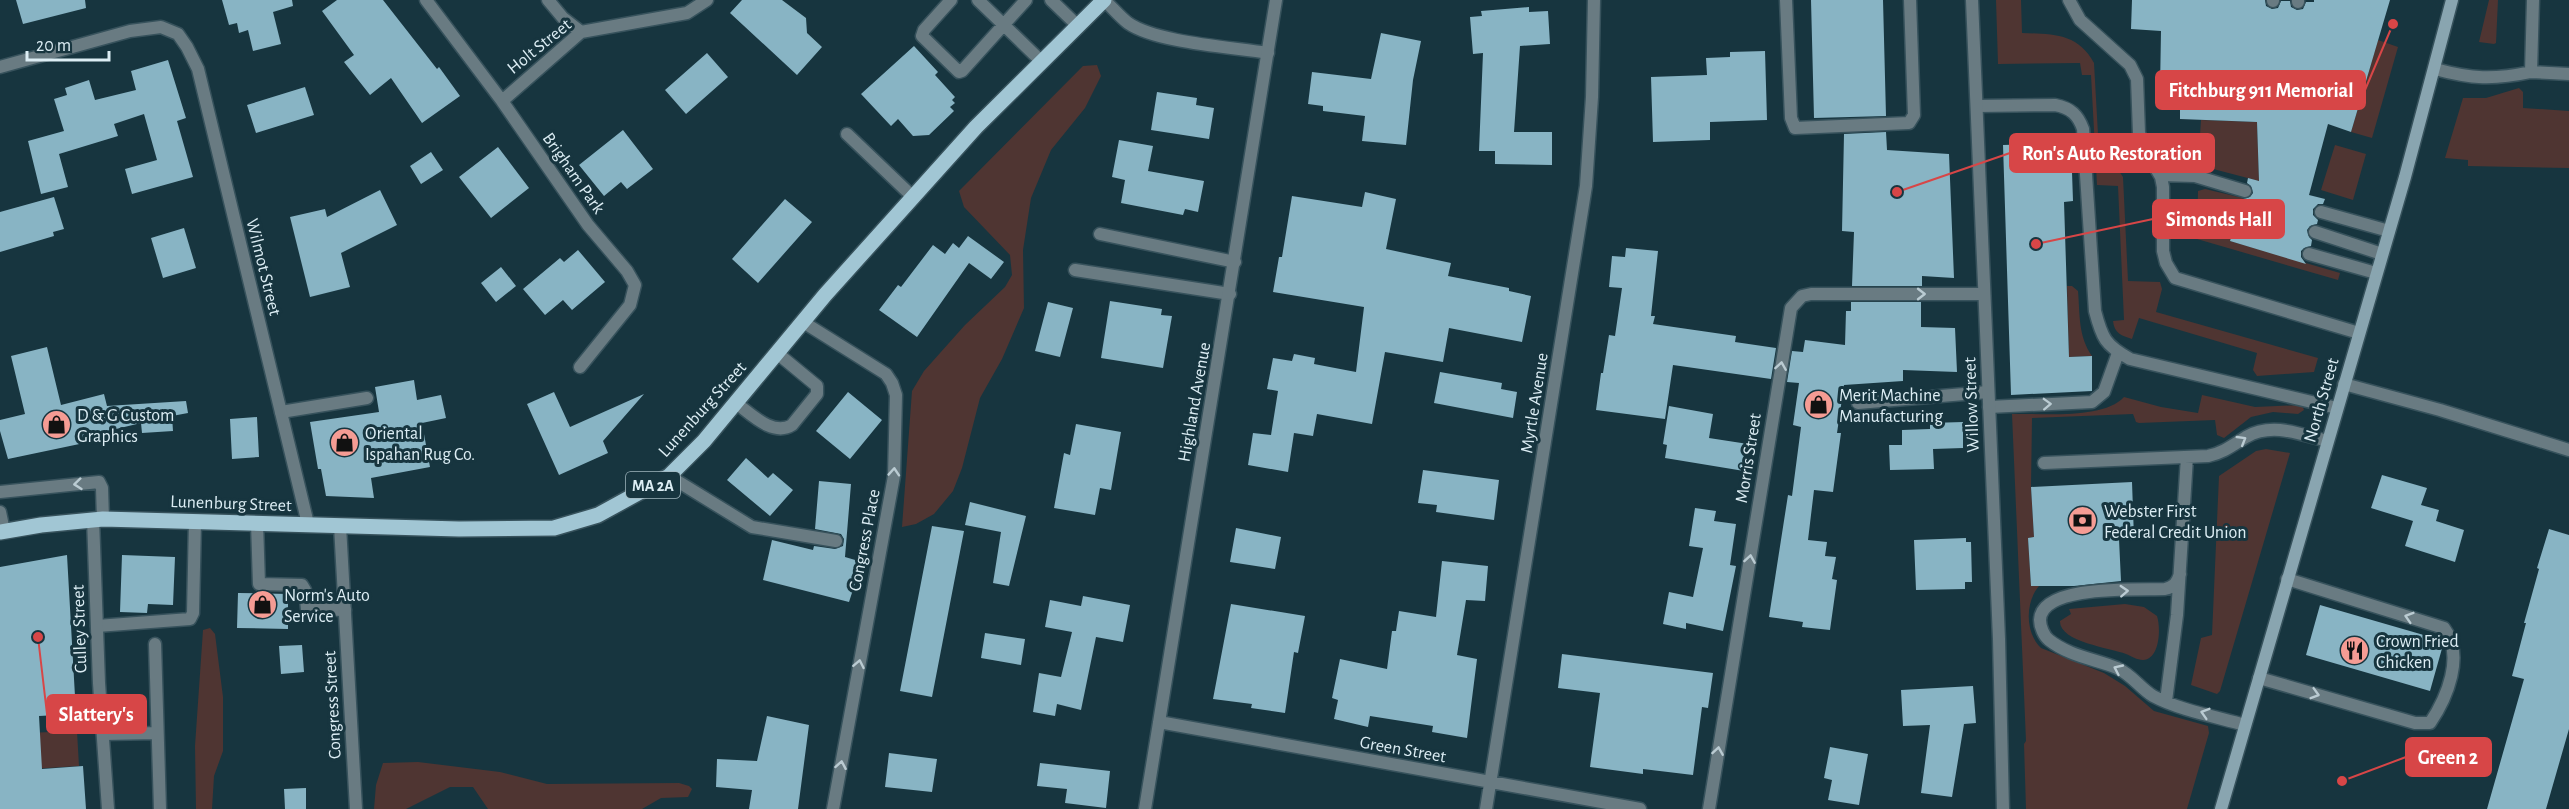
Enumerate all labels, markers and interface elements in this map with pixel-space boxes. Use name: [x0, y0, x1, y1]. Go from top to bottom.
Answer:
street label: Holt Street: [504, 16, 575, 78]
scale bar: [27, 24, 110, 62]
text: 20 m: [36, 37, 71, 55]
callout: Fitchburg 911 Memorial: [2156, 71, 2365, 109]
text: Fitchburg 911 Memorial: [2168, 81, 2354, 101]
street label: Brigham Park: [539, 130, 608, 218]
callout: Ron's Auto Restoration: [2010, 134, 2214, 172]
text: Ron's Auto Restoration: [2022, 144, 2202, 164]
callout: Simonds Hall: [2153, 200, 2284, 238]
text: Simonds Hall: [2166, 210, 2272, 230]
street label: Wilmot Street: [242, 217, 284, 318]
one-way arrow: [1917, 288, 1926, 300]
street label: Highland Avenue: [1176, 341, 1214, 464]
street label: Myrtle Avenue: [1518, 352, 1552, 455]
street label: North Street: [2301, 356, 2343, 445]
street label: Willow Street: [1961, 357, 1983, 453]
street label: Lunenburg Street: [655, 358, 750, 461]
one-way arrow: [1774, 362, 1787, 372]
place label: Merit Machine Manufacturing: [1839, 387, 1943, 426]
shop icon: Merit Machine Manufacturing: [1802, 389, 1834, 421]
one-way arrow: [2043, 398, 2052, 411]
place label: D & G Custom Graphics: [77, 407, 174, 446]
shop icon: D & G Custom Graphics: [40, 409, 72, 441]
street label: Morris Street: [1733, 412, 1765, 504]
place label: Oriental Ispahan Rug Co.: [365, 425, 475, 464]
shop icon: Oriental Ispahan Rug Co.: [328, 427, 360, 459]
one-way arrow: [2236, 436, 2246, 448]
one-way arrow: [887, 467, 900, 476]
road number: MA 2A: [626, 472, 680, 498]
one-way arrow: [74, 477, 83, 490]
street label: Congress Place: [846, 488, 884, 593]
street label: Lunenburg Street: [170, 493, 292, 515]
place label: Webster First Federal Credit Union: [2104, 503, 2246, 542]
bank icon: Webster First Federal Credit Union: [2067, 505, 2099, 537]
one-way arrow: [1743, 554, 1755, 563]
street label: Culley Street: [69, 584, 91, 674]
one-way arrow: [2120, 584, 2129, 597]
place label: Norm's Auto Service: [284, 587, 370, 626]
shop icon: Norm's Auto Service: [247, 589, 279, 621]
one-way arrow: [2404, 612, 2415, 624]
place label: Crown Fried Chicken: [2376, 633, 2459, 672]
restaurant icon: Crown Fried Chicken: [2339, 635, 2371, 667]
street label: Congress Street: [321, 650, 345, 760]
one-way arrow: [852, 659, 865, 669]
one-way arrow: [2113, 665, 2124, 677]
one-way arrow: [2309, 687, 2320, 699]
callout: Slattery's: [47, 695, 146, 733]
text: Slattery's: [58, 705, 134, 725]
one-way arrow: [2200, 708, 2211, 720]
street label: Green Street: [1358, 734, 1448, 766]
callout: Green 2: [2406, 738, 2491, 776]
one-way arrow: [1712, 747, 1724, 756]
text: Green 2: [2418, 748, 2478, 768]
one-way arrow: [834, 760, 847, 770]

